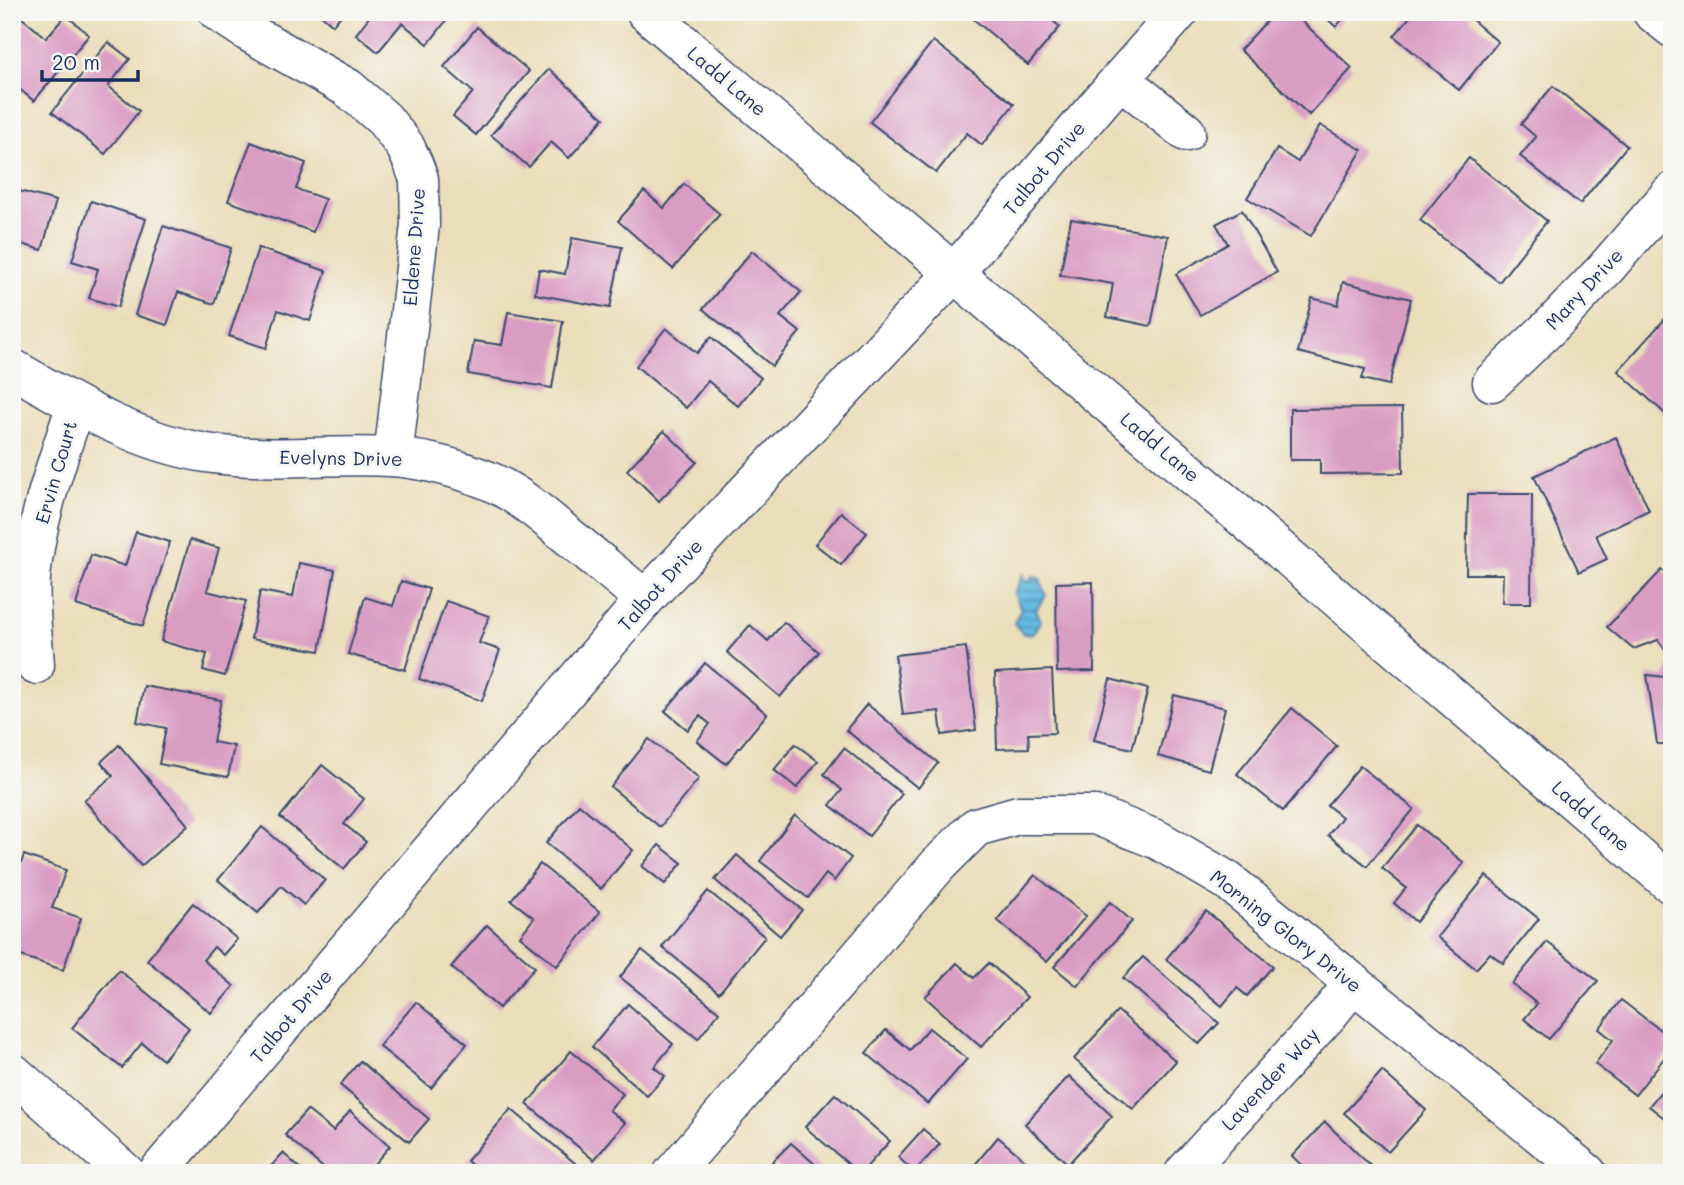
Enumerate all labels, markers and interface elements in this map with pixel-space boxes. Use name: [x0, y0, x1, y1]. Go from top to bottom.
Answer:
scale bar: [42, 38, 138, 82]
street label: Ladd Lane: [682, 40, 772, 121]
text: 20 m: [52, 48, 100, 75]
street label: Talbot Drive: [997, 116, 1090, 220]
street label: Eldene Drive: [397, 187, 430, 307]
street label: Mary Drive: [1539, 243, 1628, 335]
street label: Ladd Lane: [1115, 406, 1205, 487]
street label: Ervin Court: [29, 417, 82, 526]
street label: Evelyns Drive: [279, 444, 403, 471]
street label: Talbot Drive: [612, 533, 707, 636]
street label: Ladd Lane: [1547, 775, 1636, 857]
street label: Morning Glory Drive: [1205, 864, 1367, 998]
street label: Talbot Drive: [244, 964, 337, 1068]
street label: Lavender Way: [1215, 1022, 1324, 1135]

